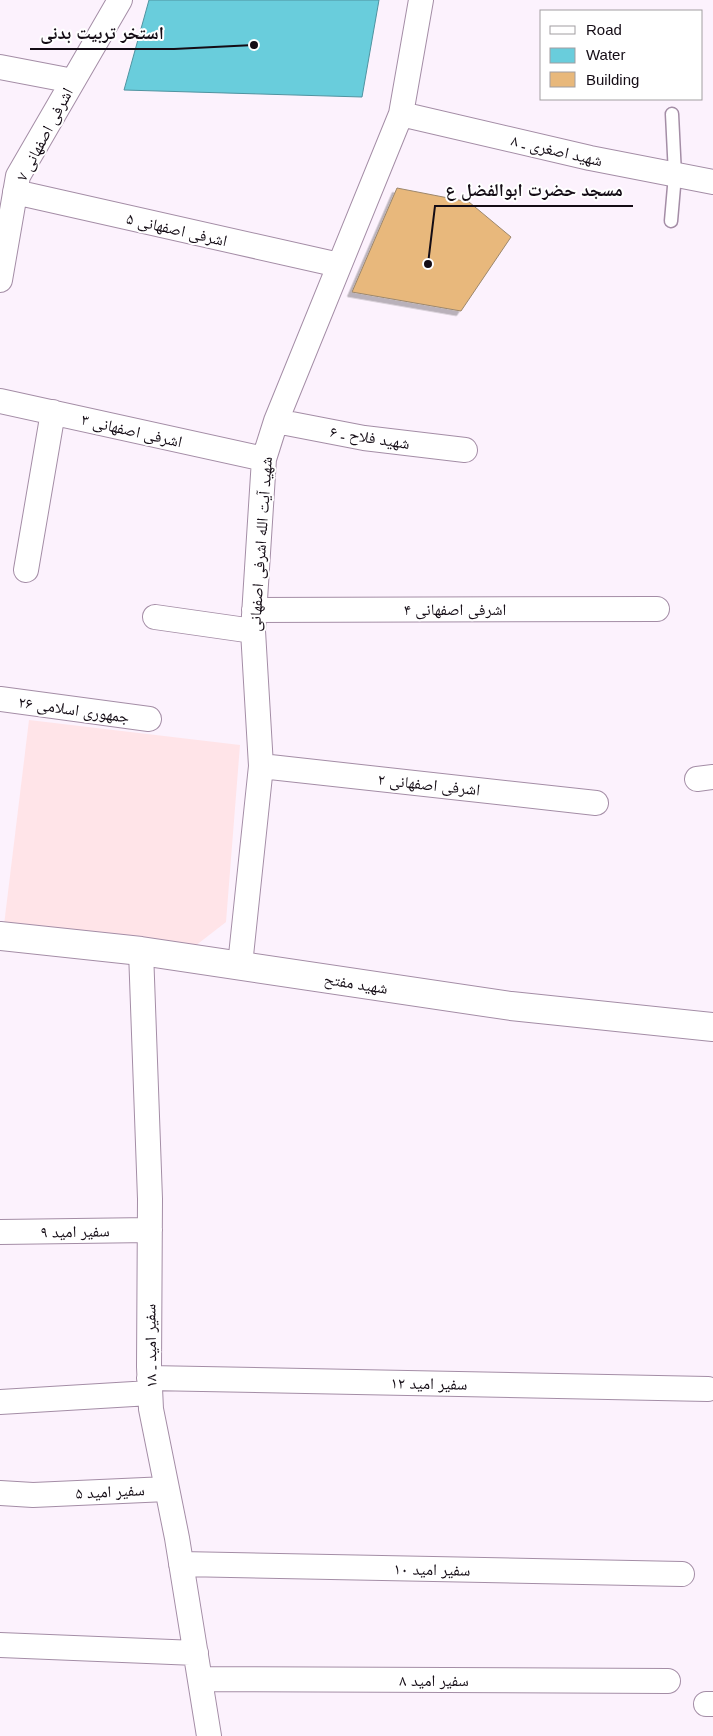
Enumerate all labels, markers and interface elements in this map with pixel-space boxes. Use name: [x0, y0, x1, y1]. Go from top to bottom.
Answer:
legend: [540, 10, 703, 100]
callout: استخر تربیت بدنی: [30, 16, 174, 49]
text: Road: [586, 21, 622, 38]
text: استخر تربیت بدنی: [40, 23, 164, 44]
text: Water: [586, 46, 625, 63]
text: Building: [586, 71, 639, 88]
street label: اشرفی اصفهانی ۷: [13, 85, 78, 185]
street label: شهید اصغری ـ ۸: [509, 132, 604, 171]
callout: مسجد حضرت ابوالفضل ع: [435, 173, 633, 206]
text: مسجد حضرت ابوالفضل ع: [445, 180, 623, 201]
street label: اشرفی اصفهانی ۵: [124, 210, 229, 251]
street label: اشرفی اصفهانی ۳: [79, 411, 184, 452]
street label: شهید فلاح ـ ۶: [329, 423, 411, 454]
street label: شهید آیت الله اشرفی اصفهانی: [246, 456, 277, 632]
street label: اشرفی اصفهانی ۴: [404, 601, 506, 620]
street label: جمهوری اسلامی ۲۶: [17, 693, 131, 728]
street label: اشرفی اصفهانی ۲: [377, 771, 481, 800]
street label: شهید مفتح: [323, 970, 389, 999]
street label: سفیر امید ۹: [40, 1222, 110, 1242]
street label: سفیر امید ـ ۱۸: [141, 1304, 161, 1388]
street label: سفیر امید ۱۲: [390, 1374, 467, 1394]
street label: سفیر امید ۵: [75, 1481, 145, 1503]
street label: سفیر امید ۱۰: [393, 1560, 470, 1580]
street label: سفیر امید ۸: [399, 1672, 469, 1690]

